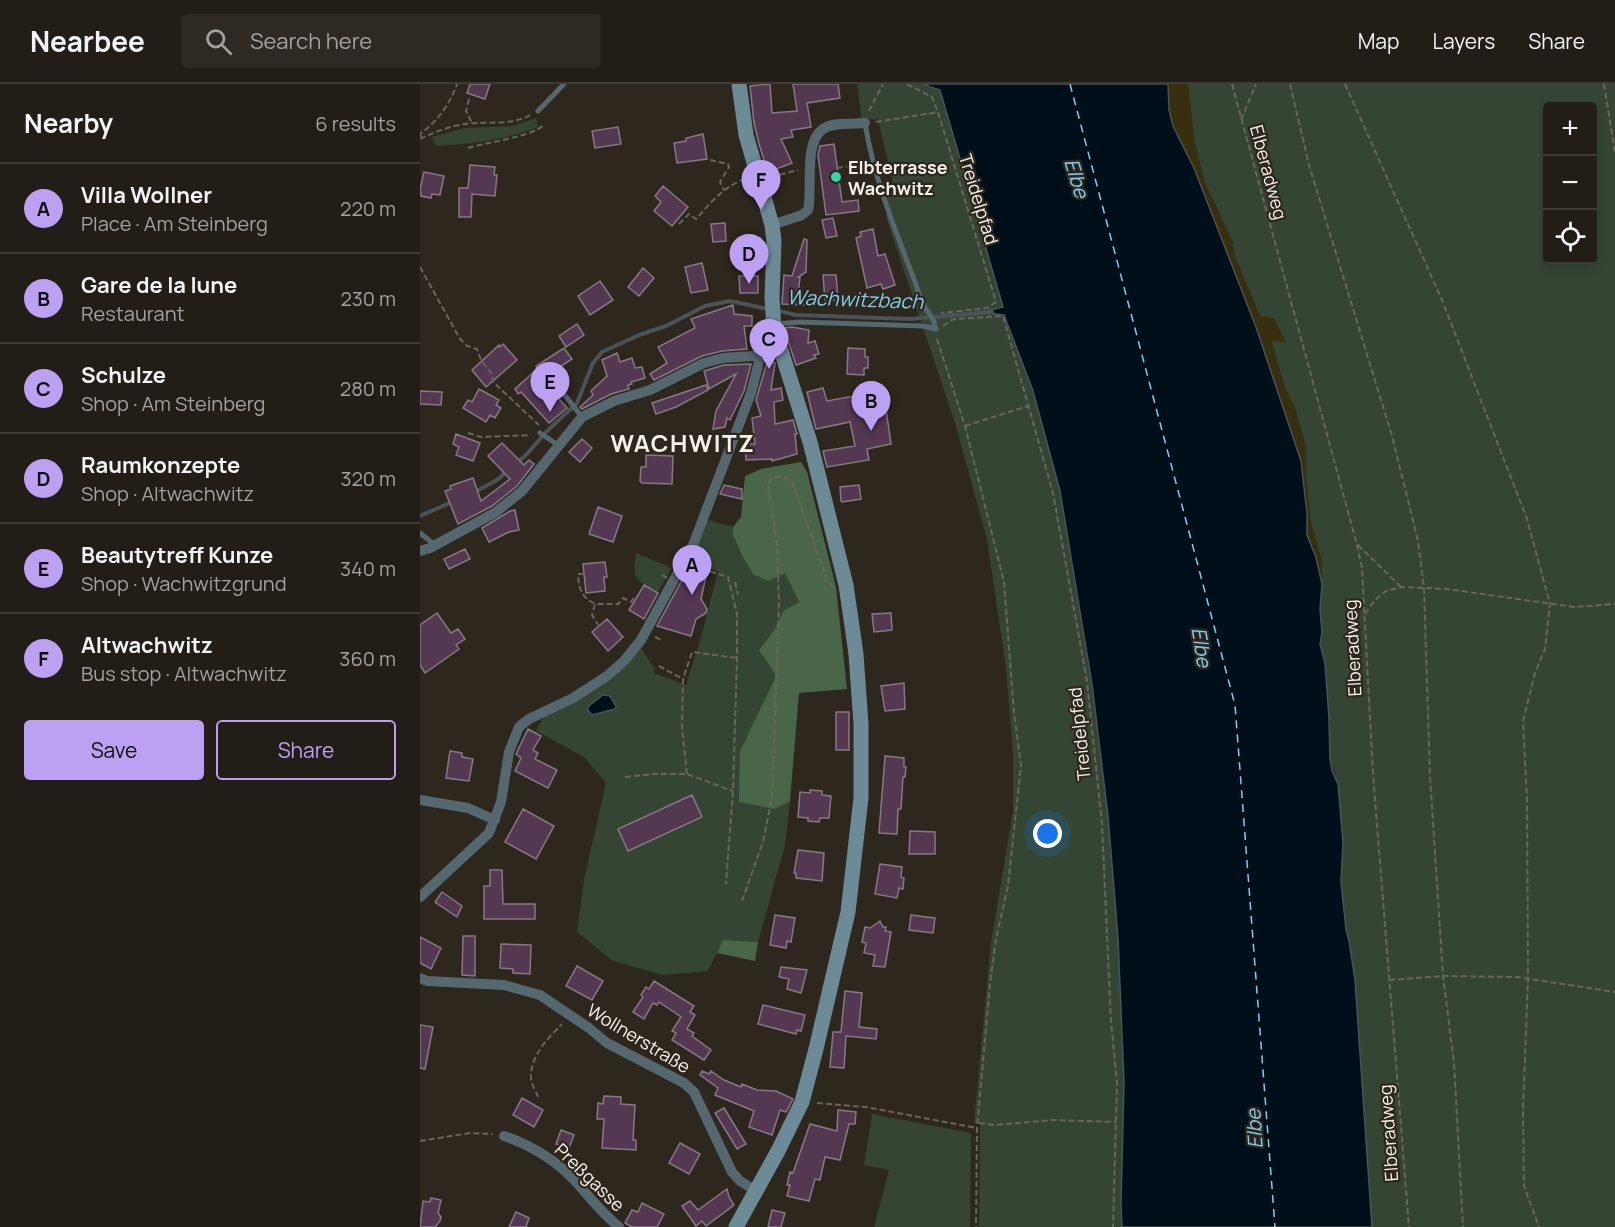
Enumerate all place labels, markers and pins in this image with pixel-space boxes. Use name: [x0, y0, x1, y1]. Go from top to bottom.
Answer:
place label: Elbterrasse Wachwitz: [848, 155, 948, 200]
pin: F: [742, 160, 780, 210]
marker: Elbterrasse Wachwitz: [829, 170, 843, 184]
pin: D: [730, 234, 768, 284]
pin: C: [750, 320, 788, 369]
pin: E: [530, 362, 570, 412]
pin: B: [852, 382, 890, 431]
pin: A: [672, 546, 712, 595]

